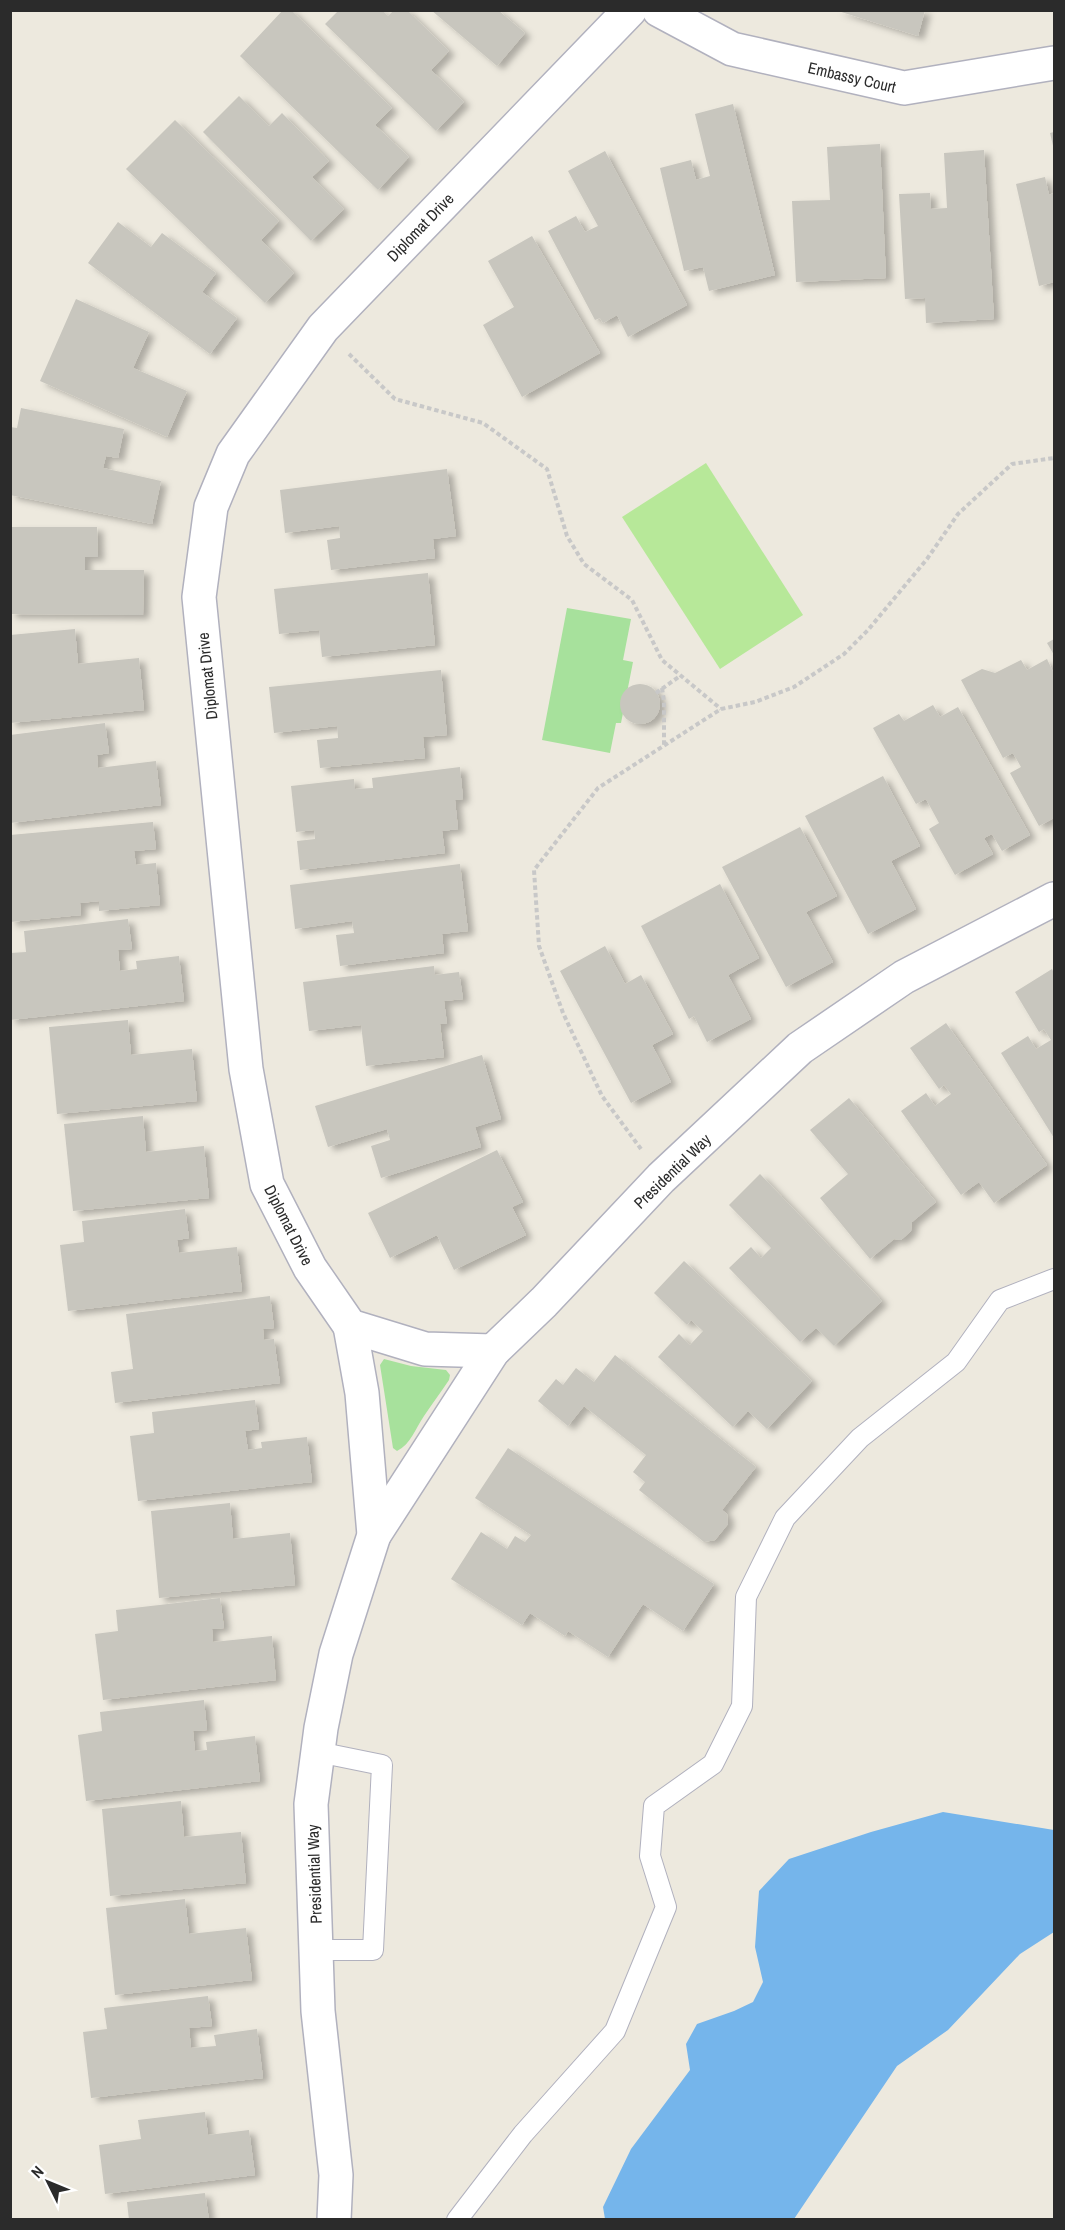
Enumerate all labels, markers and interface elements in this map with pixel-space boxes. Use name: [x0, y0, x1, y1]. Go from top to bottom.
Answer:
street label: Embassy Court: [806, 56, 899, 98]
street label: Diplomat Drive: [382, 188, 458, 266]
street label: Diplomat Drive: [191, 631, 223, 721]
street label: Presidential Way: [629, 1128, 716, 1213]
street label: Diplomat Drive: [259, 1181, 319, 1269]
street label: Presidential Way: [301, 1824, 327, 1924]
north arrow: [18, 2152, 78, 2212]
text: N: [26, 2161, 48, 2183]

